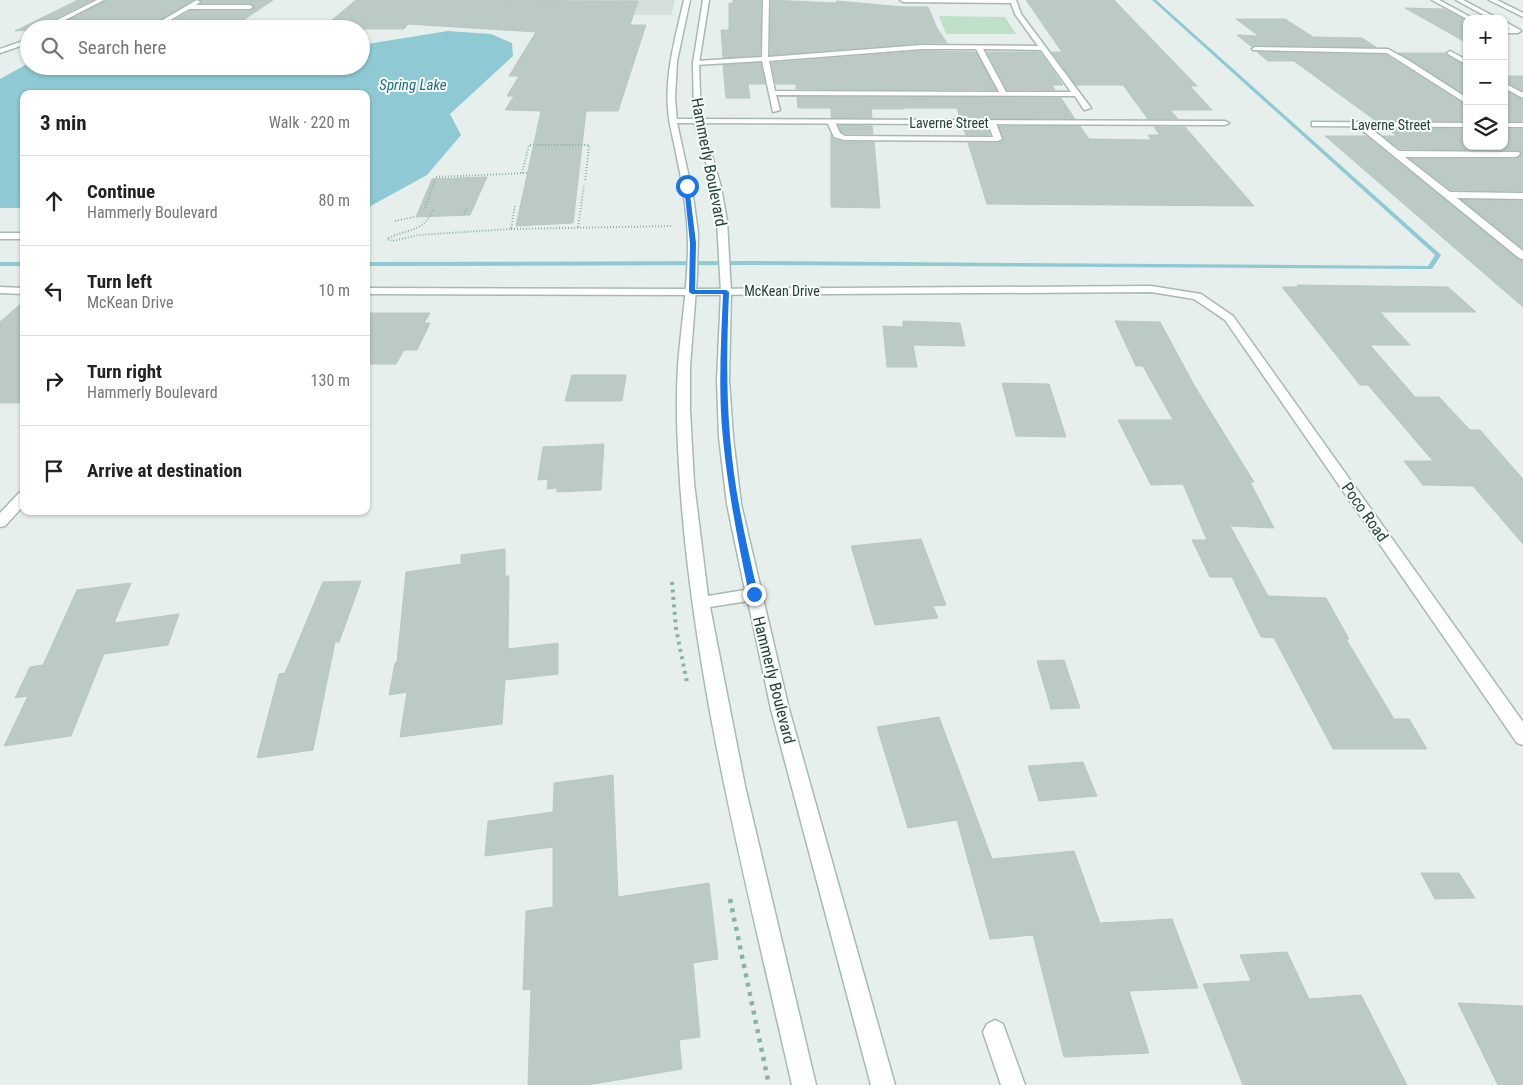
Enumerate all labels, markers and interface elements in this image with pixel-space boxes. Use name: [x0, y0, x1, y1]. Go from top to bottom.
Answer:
map controls: [1463, 15, 1508, 150]
button: +: [1463, 15, 1508, 60]
search box: [20, 20, 370, 75]
icon: search: [38, 34, 66, 62]
text: Search here: [78, 36, 166, 59]
button: −: [1463, 60, 1508, 105]
water label: Spring Lake: [379, 76, 447, 94]
street label: Hammerly Boulevard: [687, 96, 731, 228]
button: layers: [1463, 105, 1508, 150]
text: 3 min: [40, 111, 87, 135]
text: Walk · 220 m: [269, 113, 350, 132]
street label: Laverne Street: [909, 115, 989, 131]
street label: Laverne Street: [1351, 117, 1431, 133]
route start: [676, 175, 699, 198]
text: Continue: [87, 180, 155, 203]
icon: ahead: [40, 187, 68, 215]
text: 80 m: [318, 191, 350, 210]
text: Hammerly Boulevard: [87, 203, 218, 222]
text: Turn left: [87, 270, 152, 293]
icon: left: [40, 277, 68, 305]
text: 10 m: [318, 281, 350, 300]
street label: McKean Drive: [744, 283, 820, 299]
text: McKean Drive: [87, 293, 174, 312]
text: Turn right: [87, 360, 162, 383]
icon: right: [40, 367, 68, 395]
text: 130 m: [311, 371, 350, 390]
text: Hammerly Boulevard: [87, 383, 218, 402]
icon: arrive: [40, 457, 68, 485]
text: Arrive at destination: [87, 459, 242, 482]
street label: Poco Road: [1338, 479, 1392, 545]
route end: [743, 583, 766, 606]
street label: Hammerly Boulevard: [749, 614, 799, 746]

